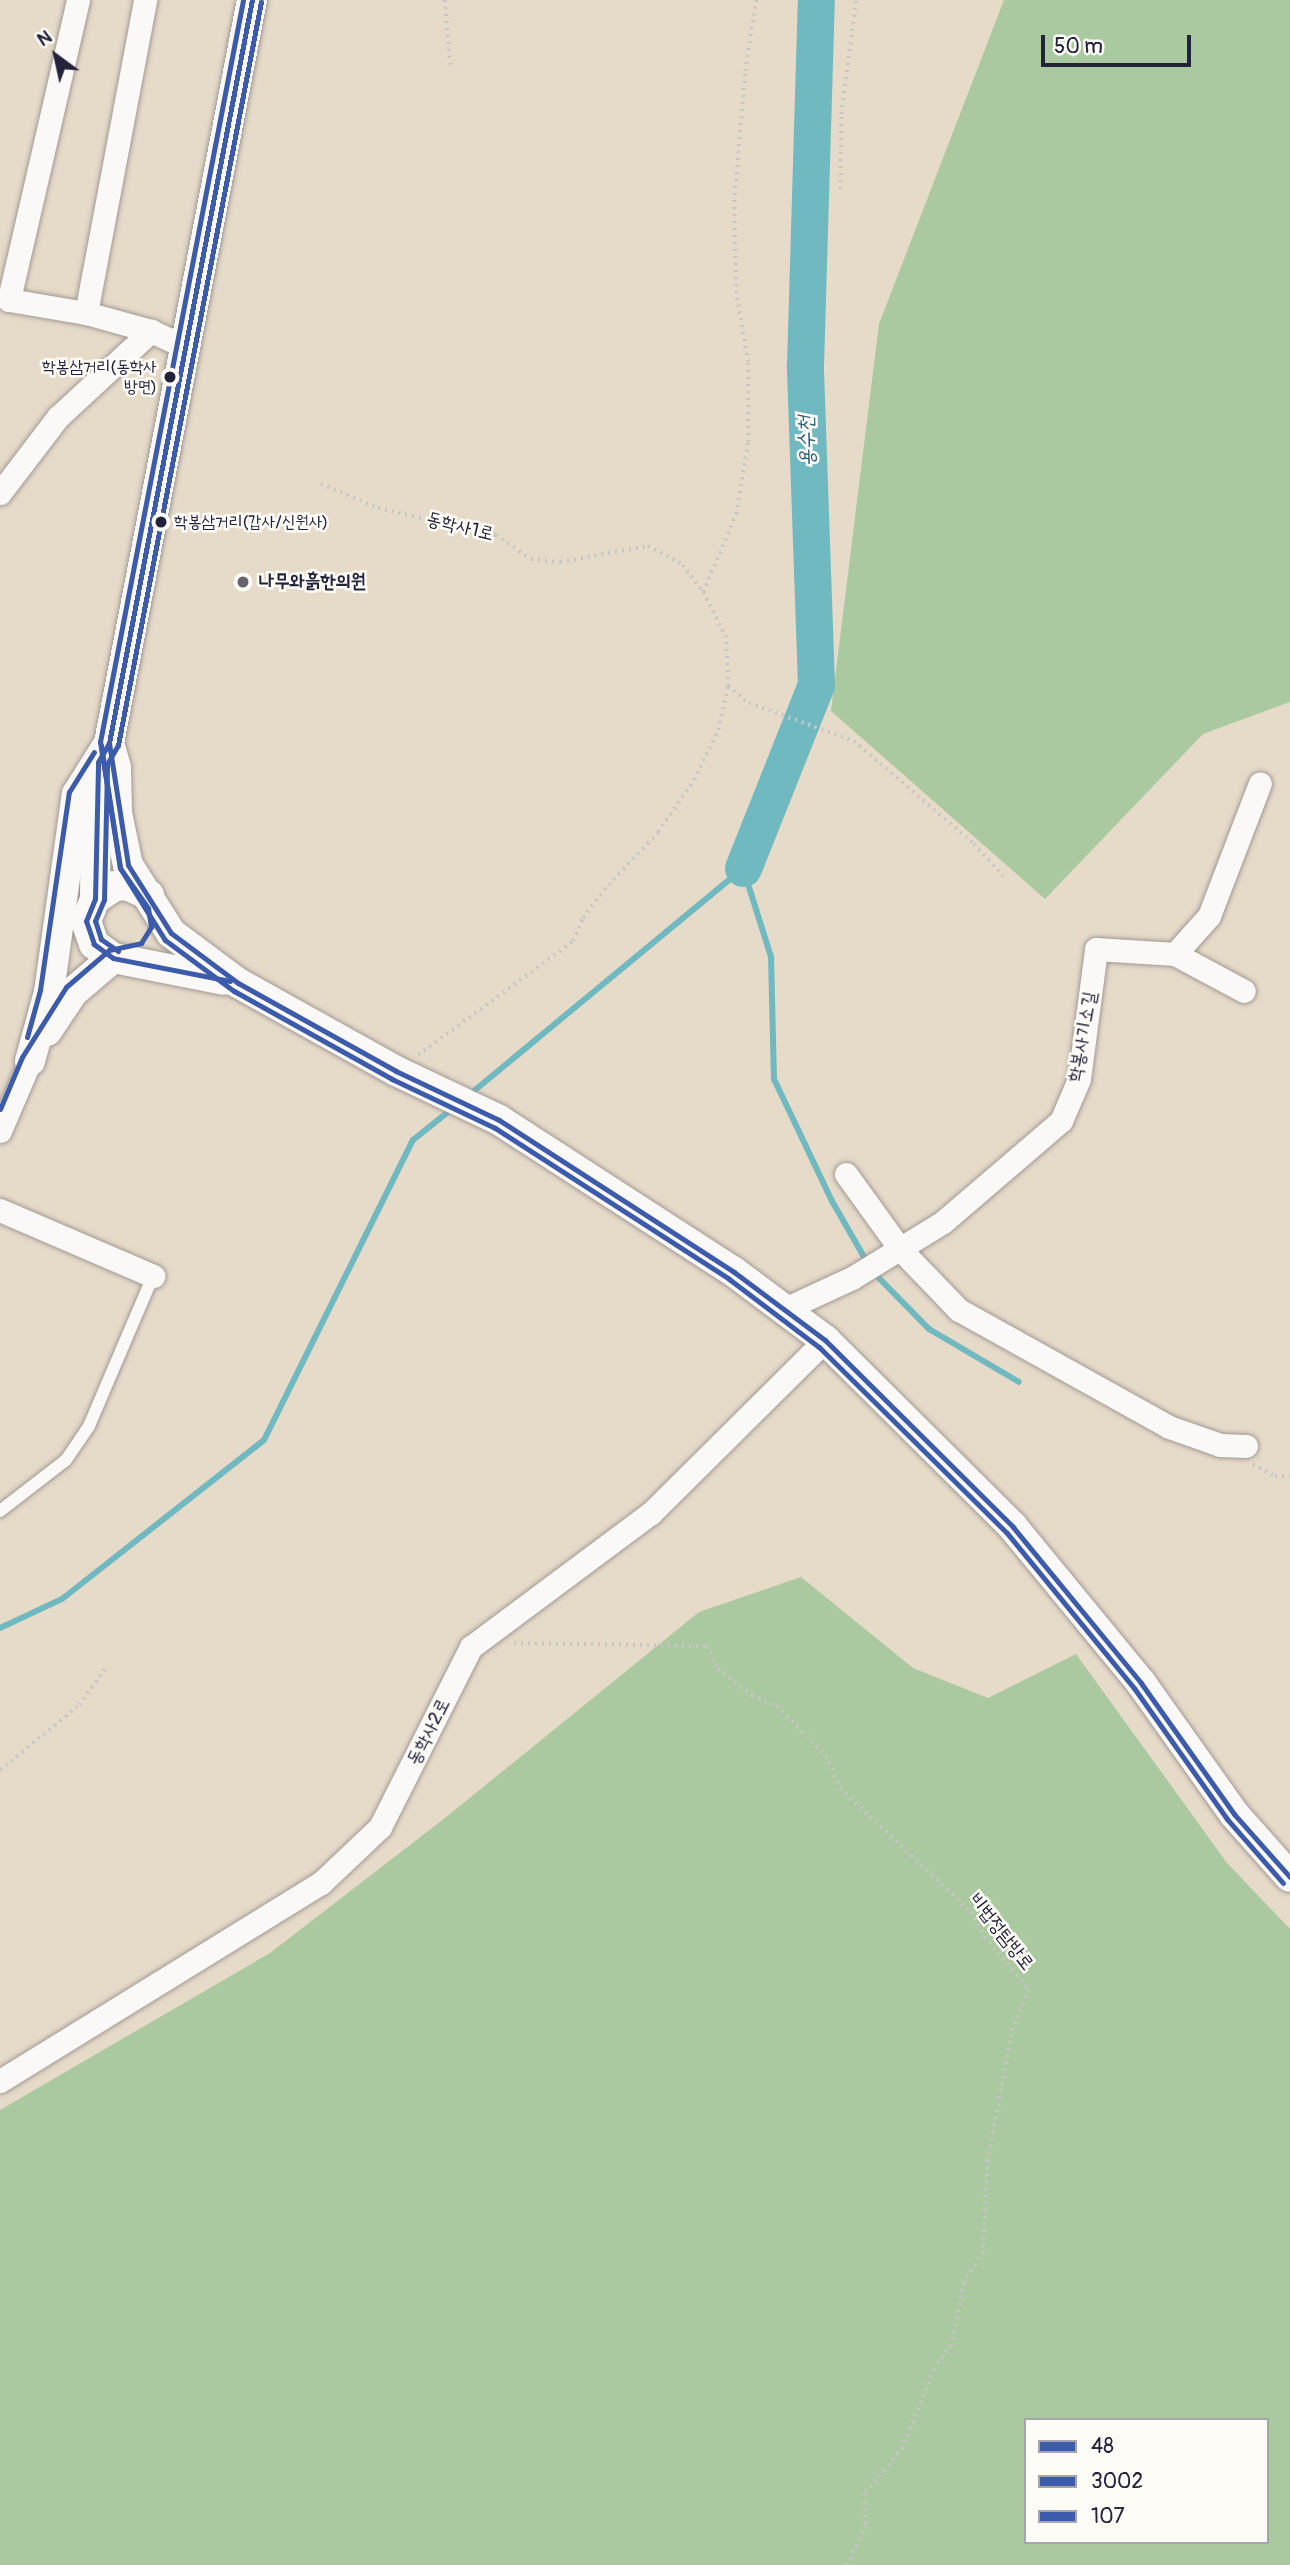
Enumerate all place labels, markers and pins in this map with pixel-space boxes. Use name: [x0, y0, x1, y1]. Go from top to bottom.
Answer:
place label: 학봉삼거리(동학사 방면): [42, 357, 157, 397]
marker: 학봉삼거리(동학사 방면): [163, 370, 177, 384]
place label: 학봉삼거리(갑사/신원사): [174, 512, 328, 532]
marker: 학봉삼거리(갑사/신원사): [154, 515, 168, 529]
place label: 나무와흙한의원: [259, 571, 366, 593]
marker: 나무와흙한의원: [233, 572, 253, 592]

